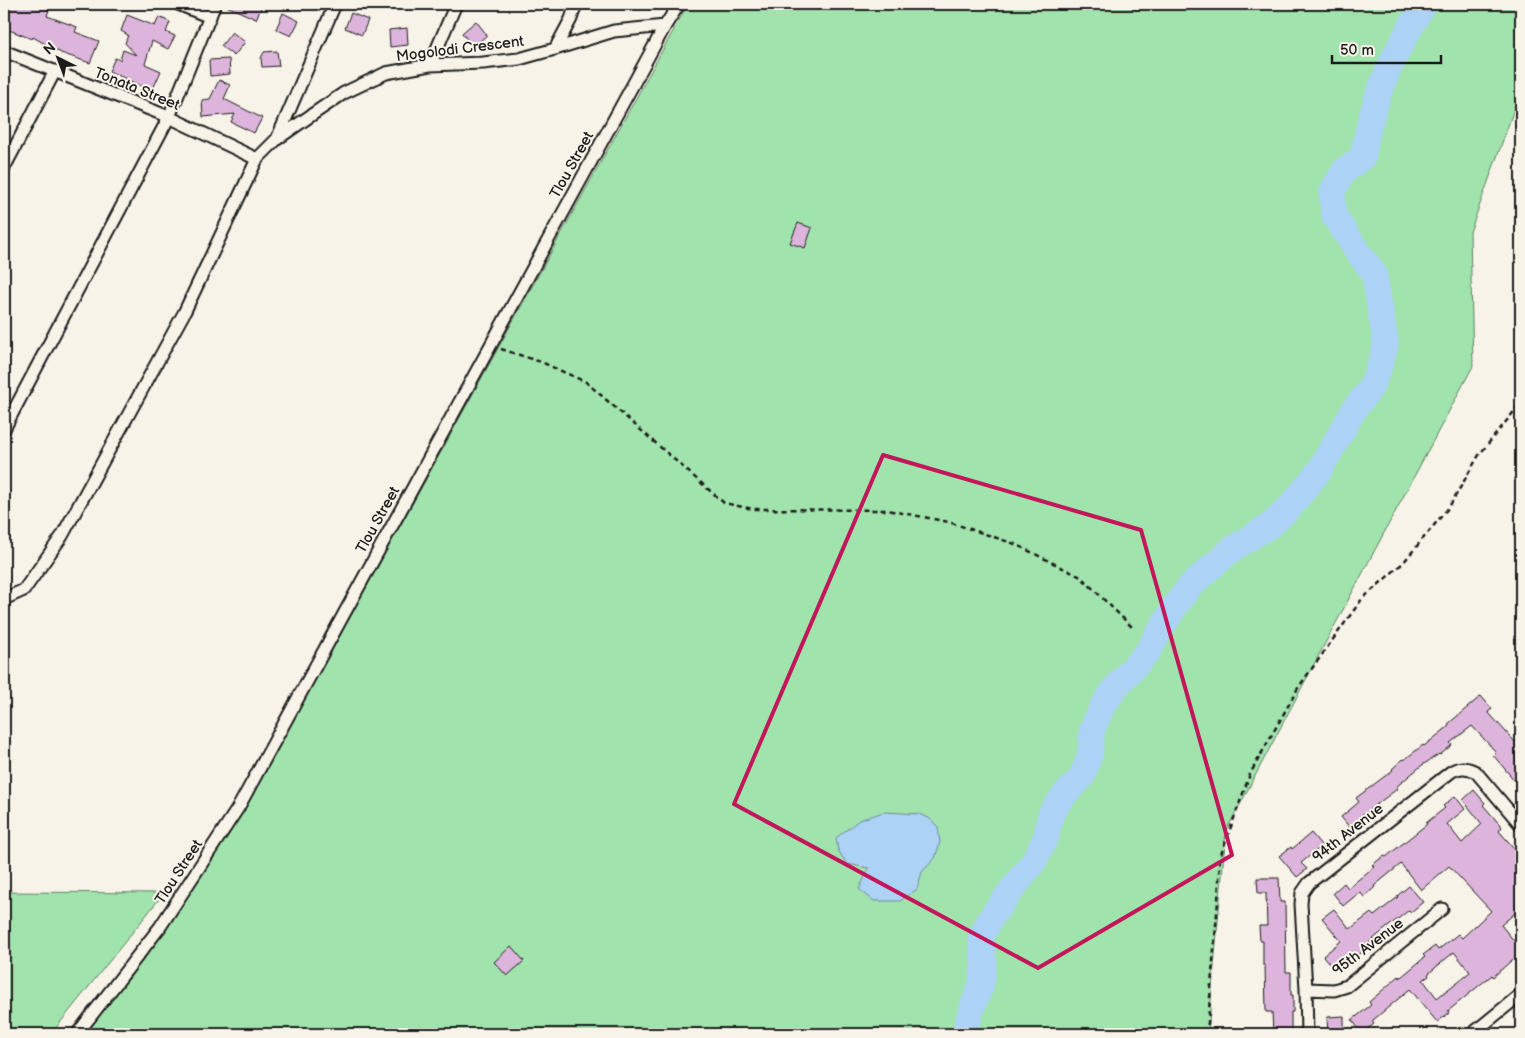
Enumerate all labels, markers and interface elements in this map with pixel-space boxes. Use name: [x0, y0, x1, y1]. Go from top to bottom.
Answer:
north arrow: [32, 32, 82, 82]
street label: Mogolodi Crescent: [395, 32, 525, 66]
scale bar: [1332, 32, 1441, 64]
text: N: [40, 39, 59, 59]
text: 50 m: [1340, 41, 1374, 60]
street label: Tonata Street: [91, 63, 183, 115]
street label: Tlou Street: [546, 128, 598, 202]
street label: Tlou Street: [352, 483, 404, 557]
street label: 94th Avenue: [1309, 799, 1387, 867]
street label: Tlou Street: [151, 836, 207, 908]
street label: 95th Avenue: [1329, 914, 1408, 980]

